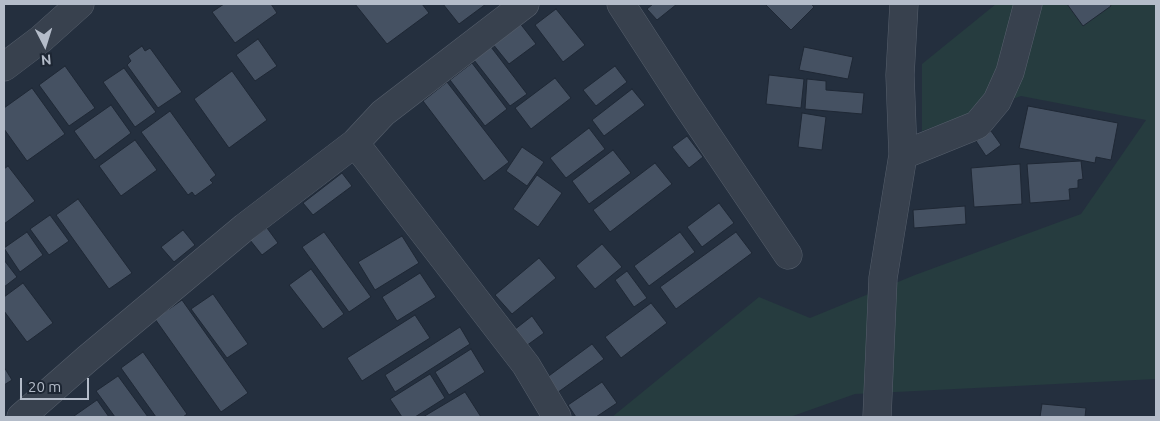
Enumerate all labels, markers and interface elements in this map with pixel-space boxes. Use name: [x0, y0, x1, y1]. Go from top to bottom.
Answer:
north arrow: [20, 20, 70, 70]
text: N: [40, 52, 52, 68]
scale bar: [22, 368, 91, 400]
text: 20 m: [28, 378, 61, 395]

